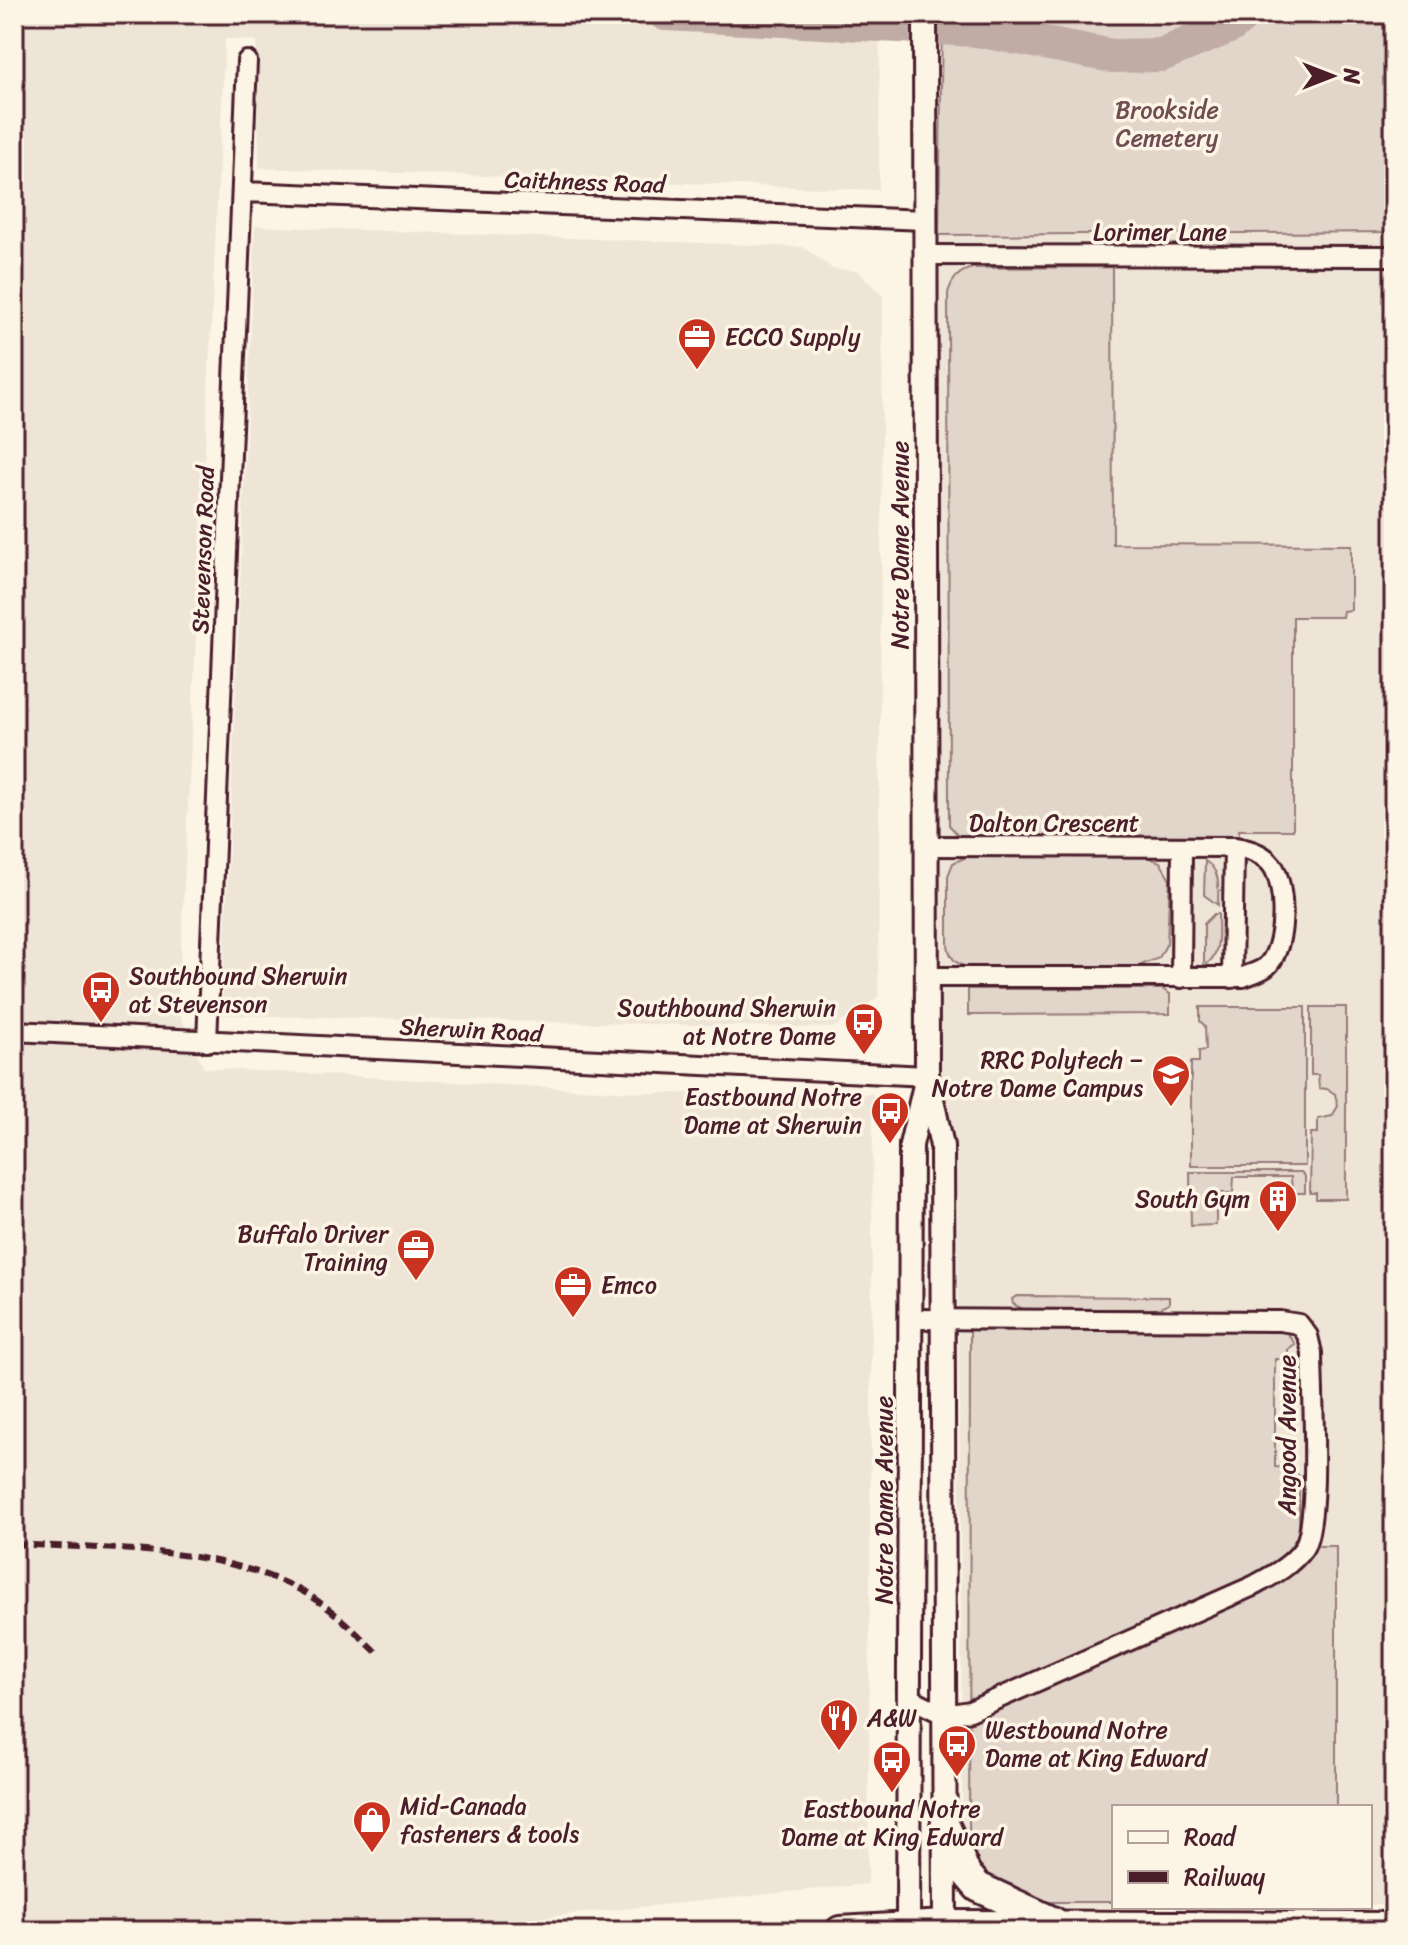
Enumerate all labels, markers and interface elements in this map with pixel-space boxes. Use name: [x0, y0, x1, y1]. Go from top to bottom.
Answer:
north arrow: [1292, 36, 1372, 116]
text: N: [1332, 67, 1371, 84]
park label: Brookside Cemetery: [1115, 89, 1219, 159]
street label: Caithness Road: [504, 158, 668, 206]
street label: Lorimer Lane: [1093, 211, 1227, 253]
office icon: ECCO Supply: [676, 316, 718, 371]
place label: ECCO Supply: [725, 316, 861, 358]
street label: Notre Dame Avenue: [879, 441, 921, 649]
street label: Stevenson Road: [179, 464, 227, 635]
street label: Dalton Crescent: [969, 802, 1139, 844]
place label: Southbound Sherwin at Stevenson: [129, 955, 348, 1025]
bus stop icon: Southbound Sherwin at Stevenson: [80, 969, 122, 1024]
place label: Southbound Sherwin at Notre Dame: [617, 987, 836, 1057]
bus stop icon: Southbound Sherwin at Notre Dame: [843, 1001, 885, 1056]
street label: Sherwin Road: [398, 1005, 545, 1055]
place label: RRC Polytech – Notre Dame Campus: [932, 1039, 1143, 1109]
school or university icon: RRC Polytech – Notre Dame Campus: [1150, 1053, 1192, 1108]
place label: Eastbound Notre Dame at Sherwin: [684, 1076, 862, 1146]
bus stop icon: Eastbound Notre Dame at Sherwin: [869, 1090, 911, 1145]
place label: South Gym: [1135, 1178, 1250, 1220]
building icon: South Gym: [1257, 1178, 1299, 1233]
place label: Buffalo Driver Training: [238, 1213, 390, 1283]
office icon: Buffalo Driver Training: [395, 1227, 437, 1282]
office icon: Emco: [552, 1264, 594, 1319]
place label: Emco: [601, 1264, 657, 1306]
street label: Angood Avenue: [1266, 1355, 1308, 1516]
street label: Notre Dame Avenue: [863, 1396, 905, 1604]
restaurant icon: A&W: [818, 1697, 860, 1752]
place label: A&W: [866, 1697, 917, 1739]
place label: Westbound Notre Dame at King Edward: [985, 1709, 1208, 1779]
bus stop icon: Westbound Notre Dame at King Edward: [936, 1723, 978, 1778]
bus stop icon: Eastbound Notre Dame at King Edward: [871, 1739, 913, 1794]
place label: Mid-Canada fasteners & tools: [400, 1785, 579, 1855]
place label: Eastbound Notre Dame at King Edward: [781, 1788, 1004, 1858]
shop icon: Mid-Canada fasteners & tools: [351, 1799, 393, 1854]
legend: [1112, 1805, 1372, 1909]
text: Road: [1184, 1816, 1238, 1858]
text: Railway: [1184, 1856, 1266, 1898]

